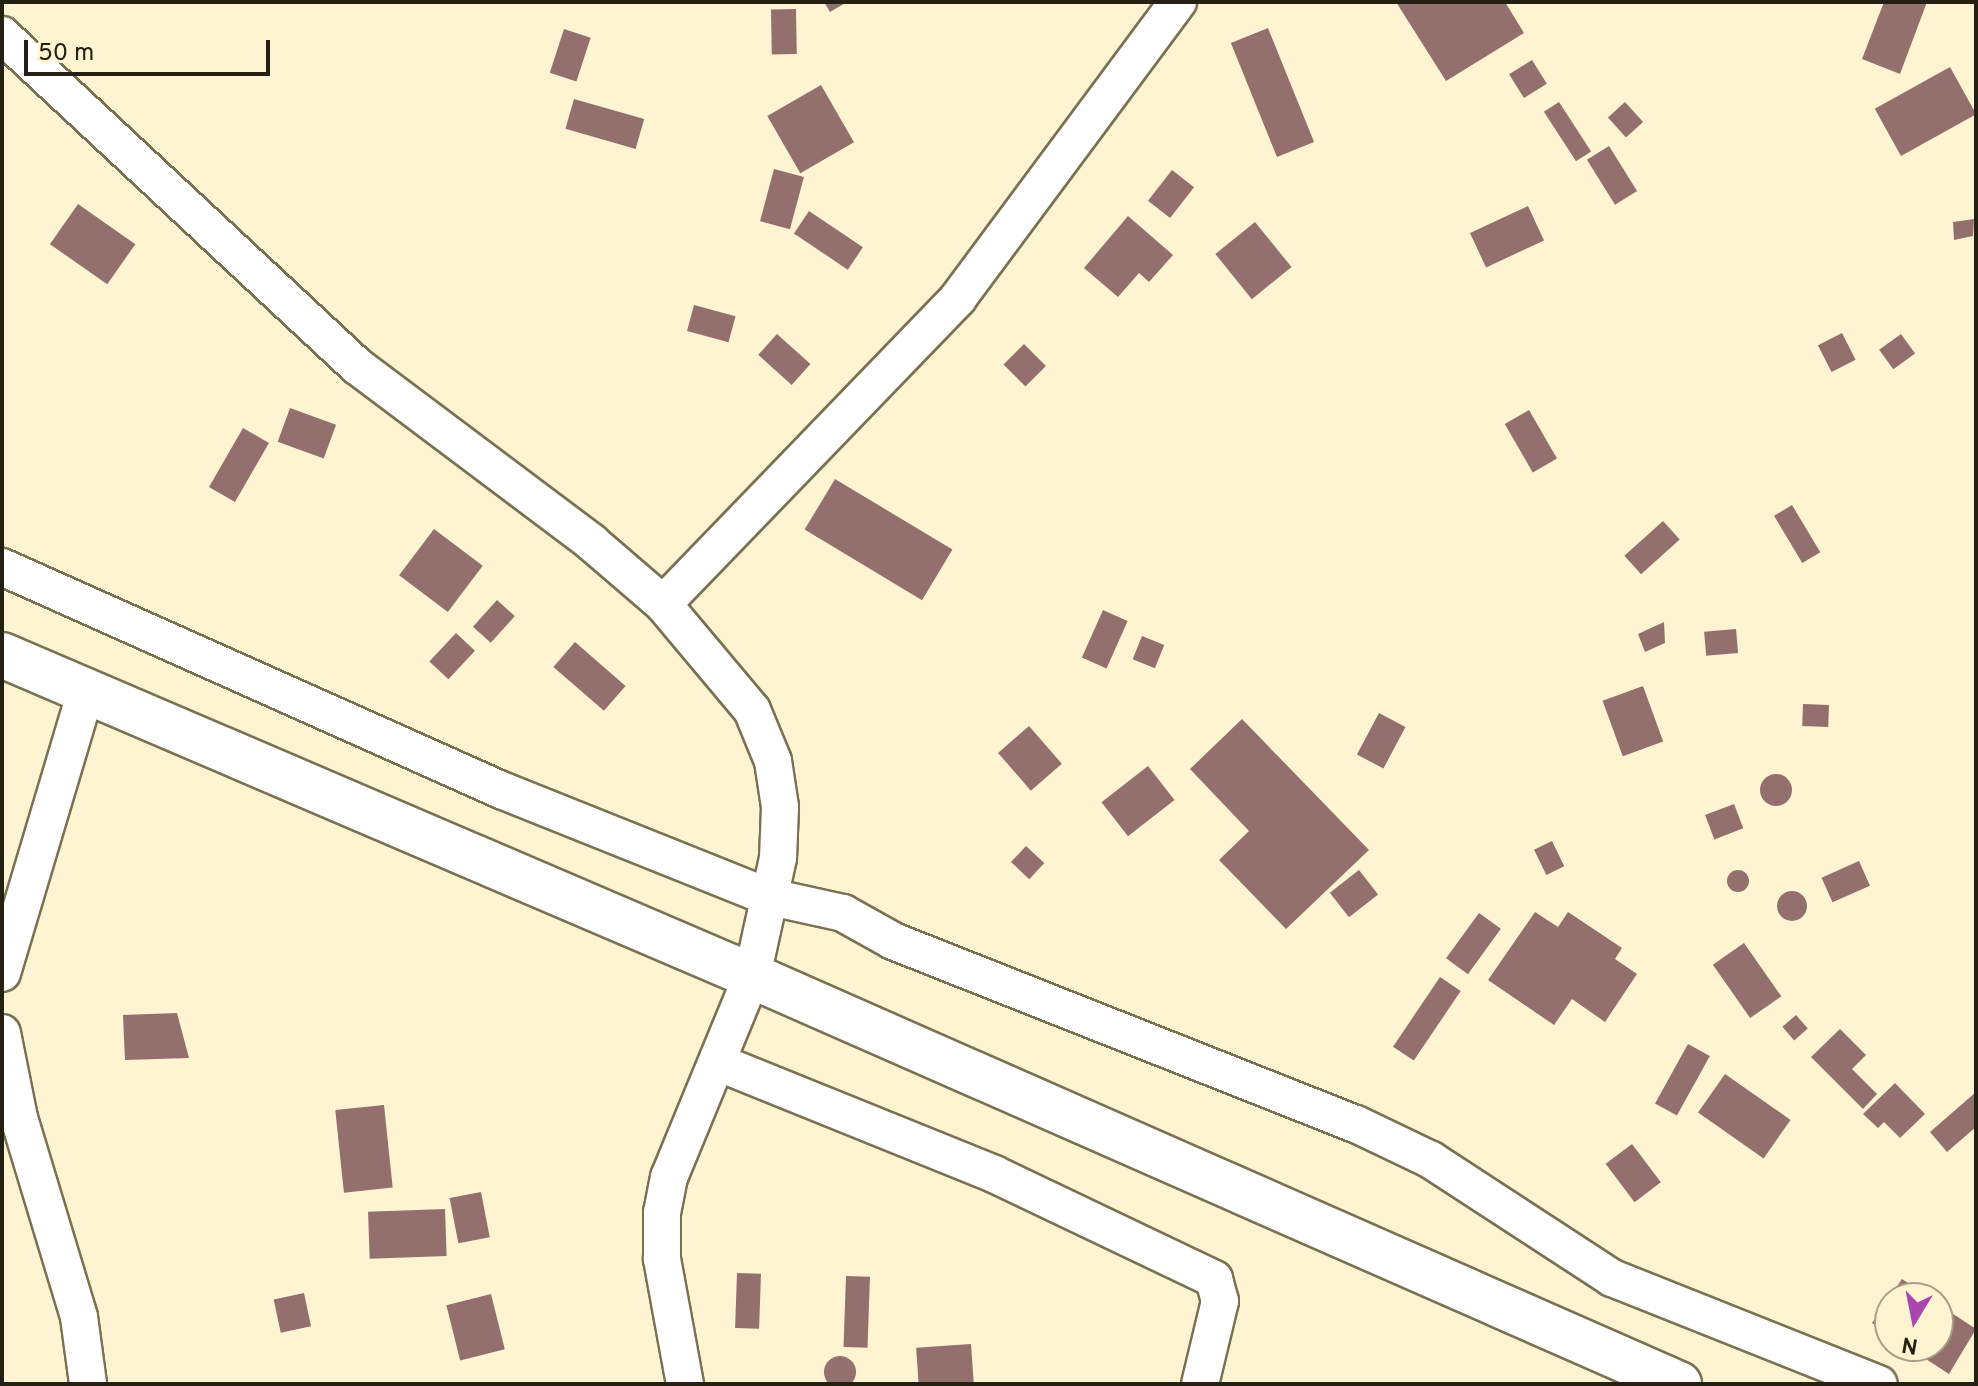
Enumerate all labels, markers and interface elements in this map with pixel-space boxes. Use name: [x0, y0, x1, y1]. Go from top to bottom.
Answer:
scale bar: [28, 24, 274, 74]
text: 50 m: [38, 39, 94, 69]
north arrow: [1874, 1282, 1954, 1362]
text: N: [1900, 1329, 1920, 1359]

